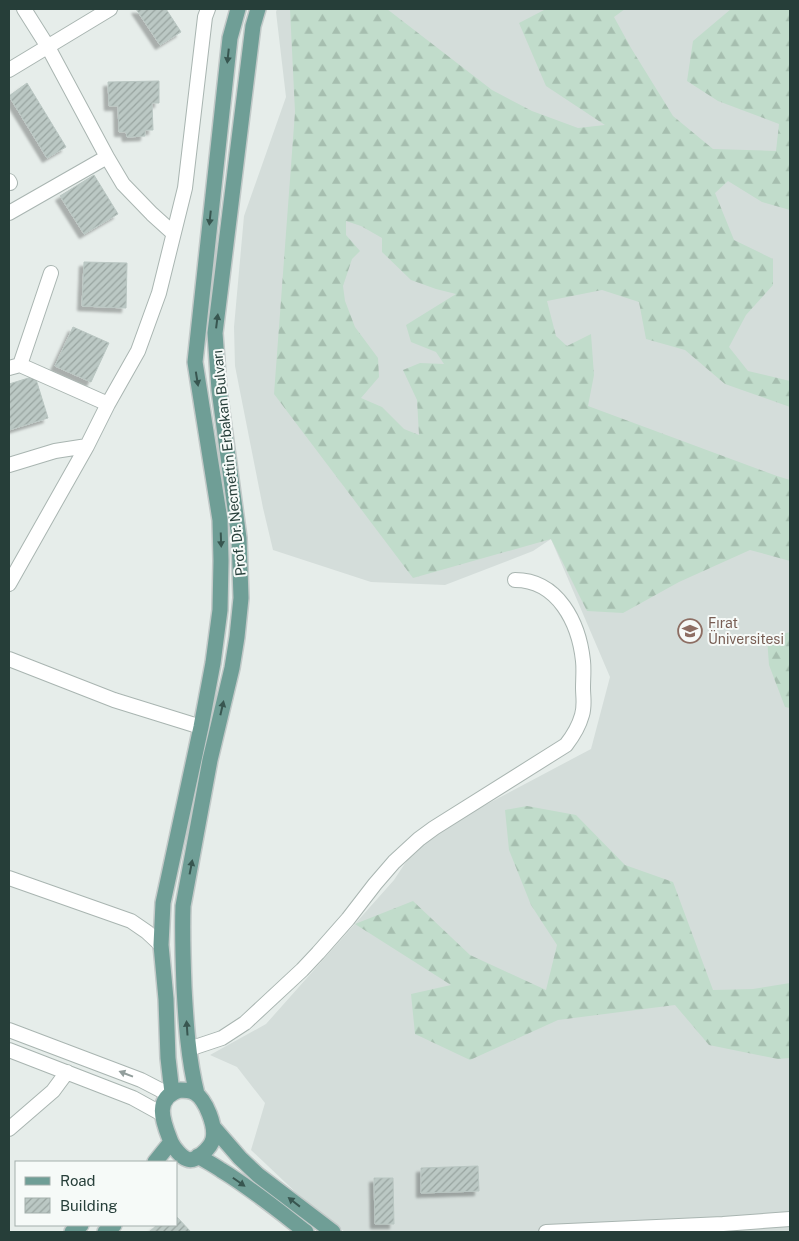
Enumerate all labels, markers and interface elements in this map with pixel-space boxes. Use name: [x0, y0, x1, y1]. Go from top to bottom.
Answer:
one-way arrow: [224, 49, 232, 65]
one-way arrow: [206, 210, 214, 226]
one-way arrow: [213, 313, 221, 329]
street label: Prof. Dr. Necmettin Erbakan Bulvarı: [209, 349, 249, 577]
one-way arrow: [194, 372, 202, 388]
one-way arrow: [217, 532, 225, 548]
place label: Fırat Üniversitesi: [708, 615, 784, 647]
school or university icon: Fırat Üniversitesi: [677, 618, 703, 644]
one-way arrow: [218, 700, 226, 715]
one-way arrow: [187, 858, 195, 874]
one-way arrow: [182, 1020, 190, 1036]
one-way arrow: [118, 1070, 133, 1077]
legend: [15, 1161, 178, 1226]
text: Road: [60, 1172, 96, 1189]
one-way arrow: [232, 1177, 246, 1187]
text: Building: [60, 1197, 118, 1214]
one-way arrow: [288, 1197, 301, 1208]

